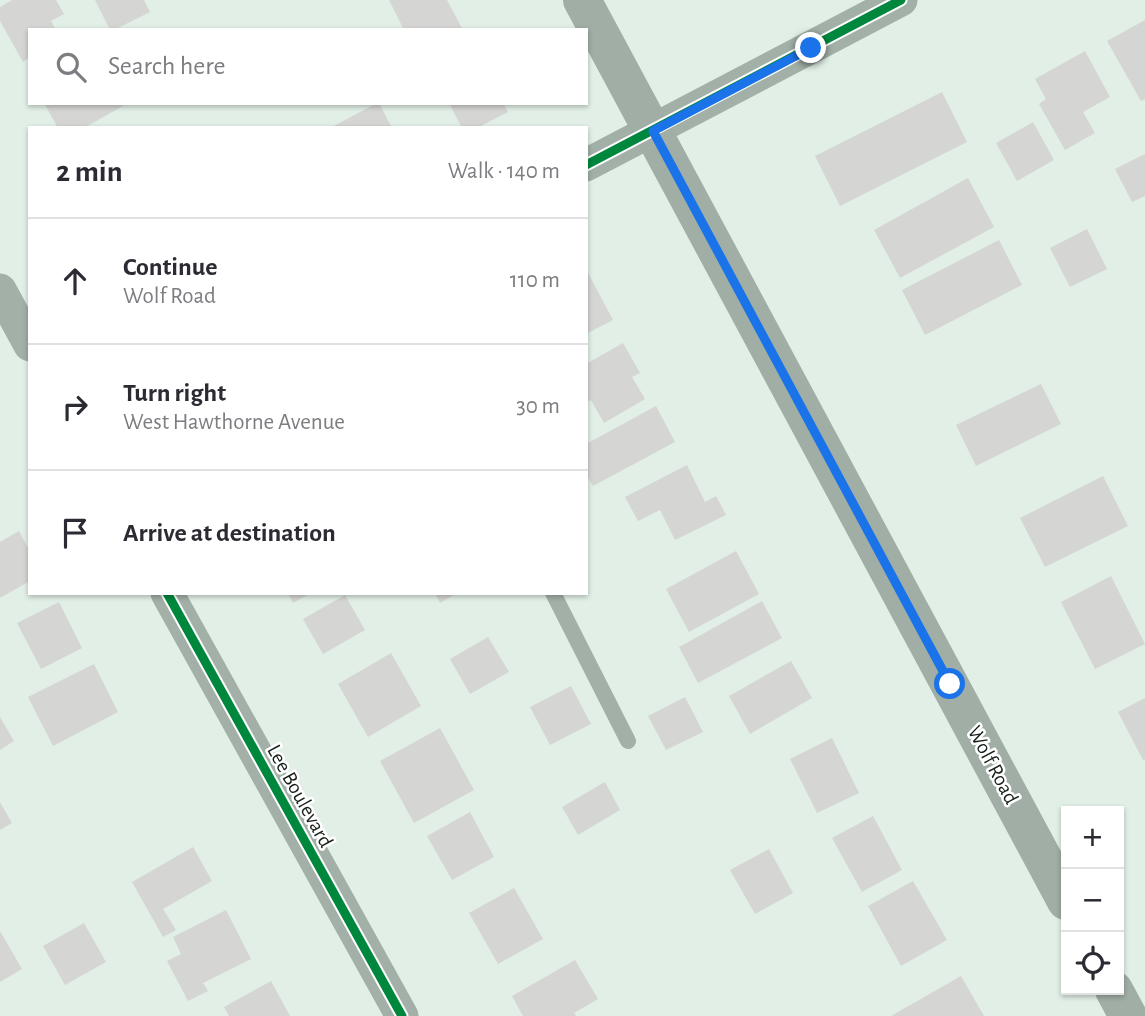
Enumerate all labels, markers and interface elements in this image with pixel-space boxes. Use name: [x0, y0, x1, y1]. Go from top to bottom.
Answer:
search box: [28, 28, 588, 105]
route end: [795, 32, 826, 63]
icon: search: [52, 48, 90, 86]
text: Search here: [108, 53, 226, 79]
text: 2 min: [56, 157, 123, 187]
text: Walk · 140 m: [448, 160, 560, 183]
text: Continue: [123, 254, 218, 280]
icon: ahead: [56, 262, 94, 300]
text: 110 m: [510, 269, 560, 292]
text: Wolf Road: [123, 285, 216, 308]
text: Turn right: [123, 380, 226, 406]
icon: right: [56, 388, 94, 426]
text: 30 m: [516, 395, 560, 418]
text: West Hawthorne Avenue: [123, 411, 345, 434]
icon: arrive: [56, 514, 94, 552]
text: Arrive at destination: [123, 520, 336, 546]
route start: [934, 668, 965, 699]
street label: Wolf Road: [964, 723, 1022, 808]
street label: Lee Boulevard: [263, 741, 337, 851]
map controls: [1061, 806, 1124, 995]
button: +: [1061, 806, 1124, 869]
button: −: [1061, 869, 1124, 932]
button: locate: [1061, 932, 1124, 995]

